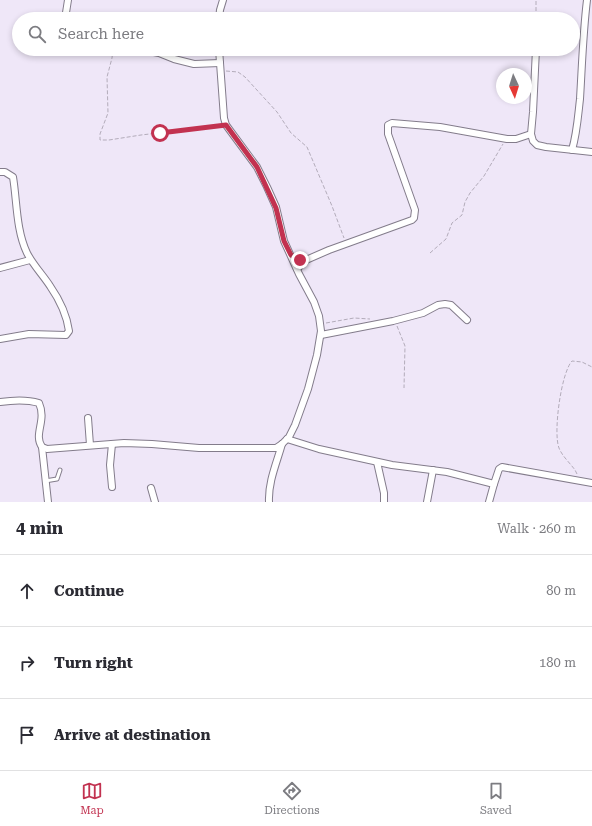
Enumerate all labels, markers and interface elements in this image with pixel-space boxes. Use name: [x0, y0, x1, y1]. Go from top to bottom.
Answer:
search box: [12, 12, 580, 56]
icon: search: [26, 23, 48, 45]
text: Search here: [58, 25, 144, 43]
north arrow: [496, 68, 532, 104]
route start: [151, 124, 169, 142]
route end: [291, 251, 309, 269]
text: 4 min: [16, 518, 63, 538]
text: Walk · 260 m: [497, 521, 576, 536]
icon: ahead: [16, 580, 38, 602]
text: Continue: [54, 582, 124, 600]
text: 80 m: [546, 583, 576, 598]
icon: right: [16, 652, 38, 674]
text: Turn right: [54, 654, 133, 672]
text: 180 m: [539, 655, 576, 670]
icon: arrive: [16, 724, 38, 746]
text: Arrive at destination: [54, 726, 210, 744]
tab: Map: [80, 780, 104, 817]
tab: Directions: [264, 780, 320, 817]
tab: Saved: [480, 780, 512, 817]

